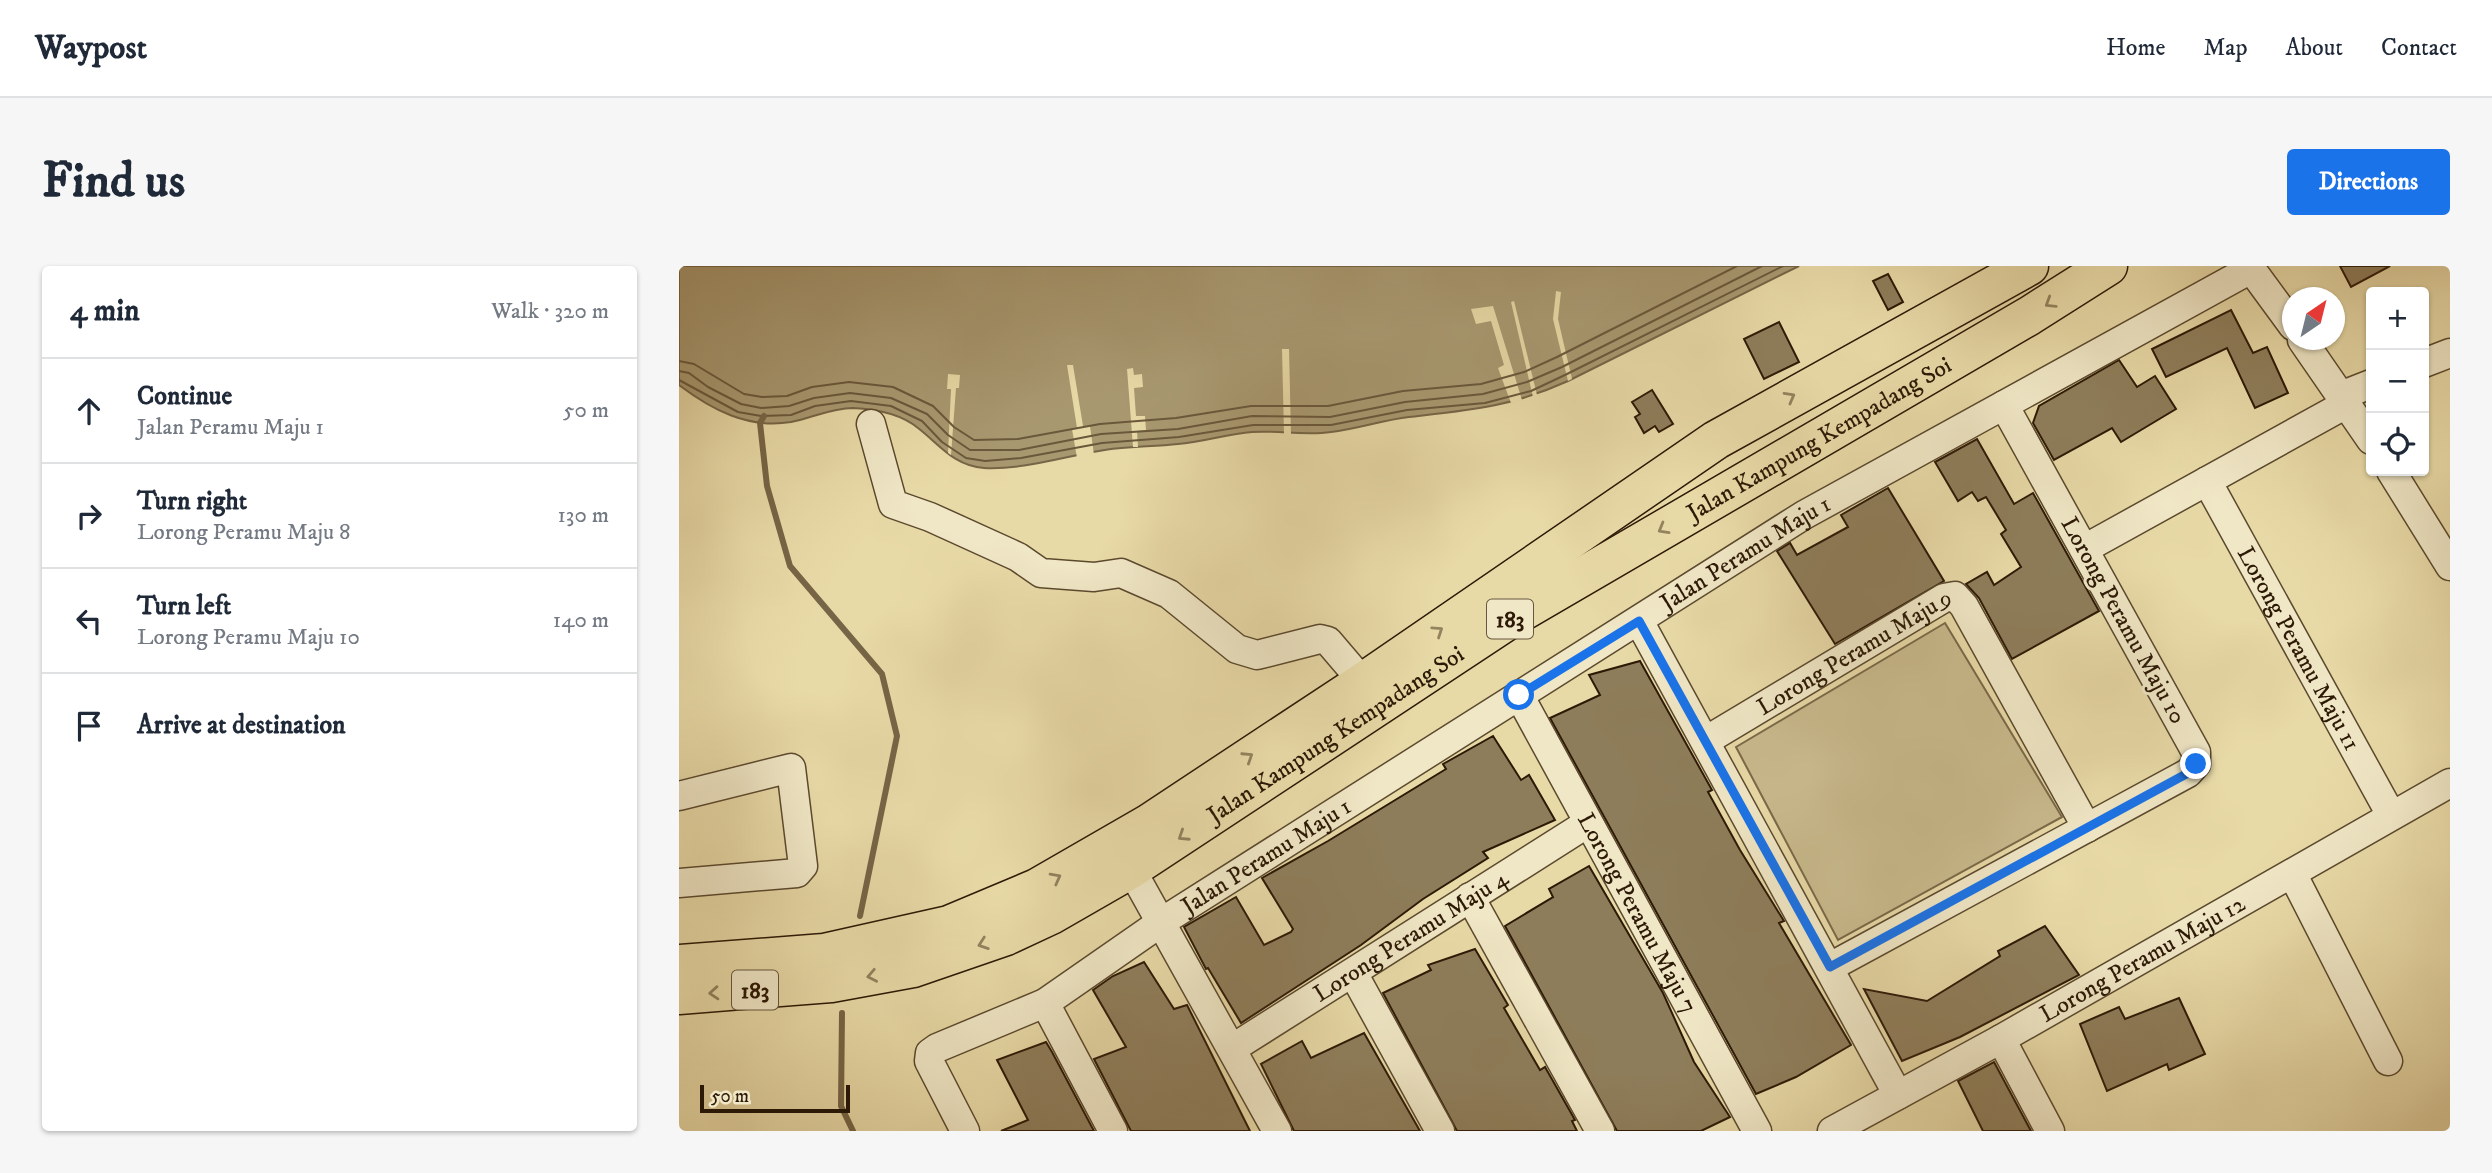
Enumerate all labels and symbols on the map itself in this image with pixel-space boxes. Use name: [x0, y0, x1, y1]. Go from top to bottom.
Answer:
north arrow: [2282, 287, 2345, 350]
one-way arrow: [2045, 294, 2058, 307]
street label: Jalan Kampung Kempadang Soi: [1680, 350, 1957, 529]
one-way arrow: [1783, 392, 1795, 405]
street label: Jalan Peramu Maju 1: [1653, 489, 1836, 619]
street label: Lorong Peramu Maju 10: [2054, 512, 2193, 729]
one-way arrow: [1658, 520, 1671, 533]
street label: Lorong Peramu Maju 11: [2230, 541, 2367, 756]
street label: Lorong Peramu Maju 9: [1752, 583, 1954, 723]
road number: 183: [1487, 600, 1533, 638]
one-way arrow: [1430, 627, 1443, 639]
street label: Jalan Kampung Kempadang Soi: [1200, 639, 1470, 832]
route start: [1503, 679, 1534, 710]
route end: [2180, 748, 2211, 779]
one-way arrow: [1240, 752, 1253, 765]
street label: Jalan Peramu Maju 1: [1174, 792, 1357, 923]
street label: Lorong Peramu Maju 7: [1570, 808, 1704, 1018]
one-way arrow: [1177, 827, 1190, 840]
street label: Lorong Peramu Maju 4: [1308, 863, 1515, 1009]
one-way arrow: [1048, 872, 1061, 886]
street label: Lorong Peramu Maju 12: [2035, 889, 2251, 1030]
one-way arrow: [978, 936, 990, 950]
one-way arrow: [866, 967, 878, 982]
road number: 183: [732, 970, 778, 1010]
one-way arrow: [708, 985, 719, 1000]
scale bar: [700, 1082, 851, 1114]

